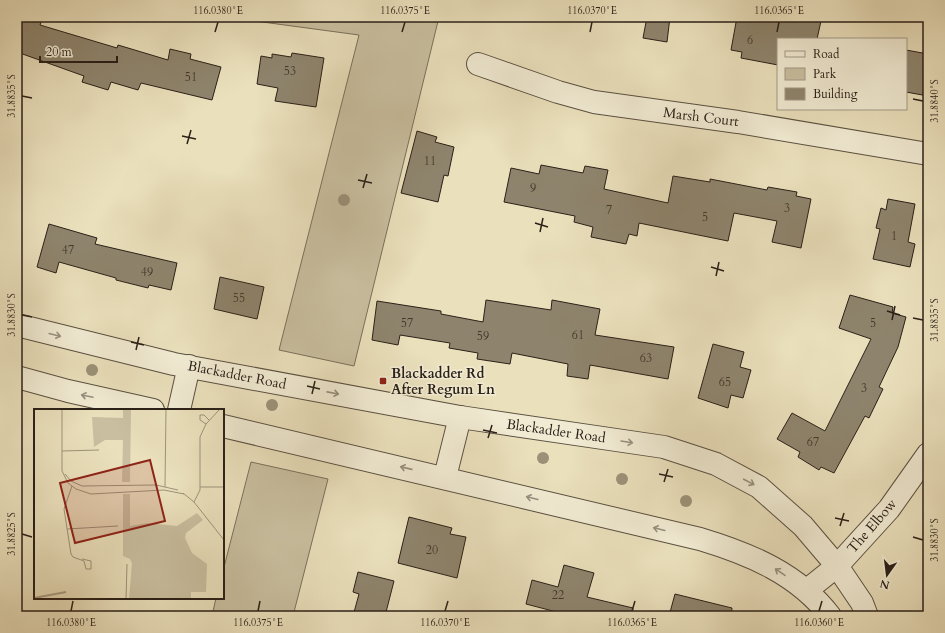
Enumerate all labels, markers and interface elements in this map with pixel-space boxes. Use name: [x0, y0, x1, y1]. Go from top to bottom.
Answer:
text: 116.0380°E: [193, 4, 243, 18]
text: 116.0375°E: [380, 4, 430, 18]
text: 116.0370°E: [567, 4, 617, 18]
text: 116.0365°E: [754, 4, 804, 18]
house number: 6: [747, 32, 753, 48]
scale bar: [40, 38, 117, 64]
legend: [777, 38, 907, 110]
text: 20 m: [46, 44, 73, 60]
text: Road: [813, 46, 840, 62]
house number: 53: [284, 63, 296, 79]
text: Park: [813, 66, 837, 82]
house number: 51: [185, 69, 197, 85]
text: 31.8835°S: [5, 74, 19, 118]
text: 31.8840°S: [928, 79, 942, 123]
text: Building: [813, 86, 858, 102]
street label: Marsh Court: [662, 103, 740, 131]
house number: 11: [424, 153, 436, 169]
house number: 9: [530, 180, 536, 196]
house number: 3: [784, 200, 790, 216]
house number: 7: [606, 202, 612, 218]
house number: 5: [702, 209, 708, 225]
house number: 1: [891, 228, 897, 244]
house number: 47: [62, 242, 74, 258]
house number: 49: [141, 264, 153, 280]
house number: 55: [233, 290, 245, 306]
text: 31.8830°S: [5, 293, 19, 337]
text: 31.8835°S: [928, 298, 942, 342]
house number: 57: [401, 315, 413, 331]
house number: 5: [870, 315, 876, 331]
house number: 61: [572, 327, 584, 343]
house number: 59: [477, 328, 489, 344]
one-way arrow: [48, 331, 61, 339]
house number: 63: [640, 350, 652, 366]
street label: Blackadder Road: [186, 356, 288, 394]
place label: Blackadder Rd After Regum Ln: [391, 364, 495, 399]
house number: 65: [719, 374, 731, 390]
marker: Blackadder Rd After Regum Ln: [378, 376, 388, 386]
house number: 3: [861, 380, 867, 396]
one-way arrow: [326, 389, 339, 397]
one-way arrow: [81, 391, 94, 399]
inset map: [34, 409, 224, 599]
street label: Blackadder Road: [505, 415, 607, 447]
house number: 67: [807, 434, 819, 450]
one-way arrow: [620, 438, 633, 446]
one-way arrow: [400, 463, 413, 471]
one-way arrow: [743, 479, 755, 486]
one-way arrow: [526, 494, 539, 501]
street label: The Elbow: [843, 494, 902, 557]
text: 31.8825°S: [5, 512, 19, 556]
text: 31.8830°S: [928, 518, 942, 562]
one-way arrow: [652, 524, 665, 532]
house number: 20: [426, 542, 438, 558]
north arrow: [867, 555, 907, 595]
one-way arrow: [775, 568, 786, 576]
text: N: [878, 576, 891, 593]
house number: 22: [552, 587, 564, 603]
text: 116.0380°E: [46, 616, 96, 630]
text: 116.0375°E: [233, 616, 283, 630]
text: 116.0370°E: [420, 616, 470, 630]
text: 116.0365°E: [607, 616, 657, 630]
text: 116.0360°E: [794, 616, 844, 630]

